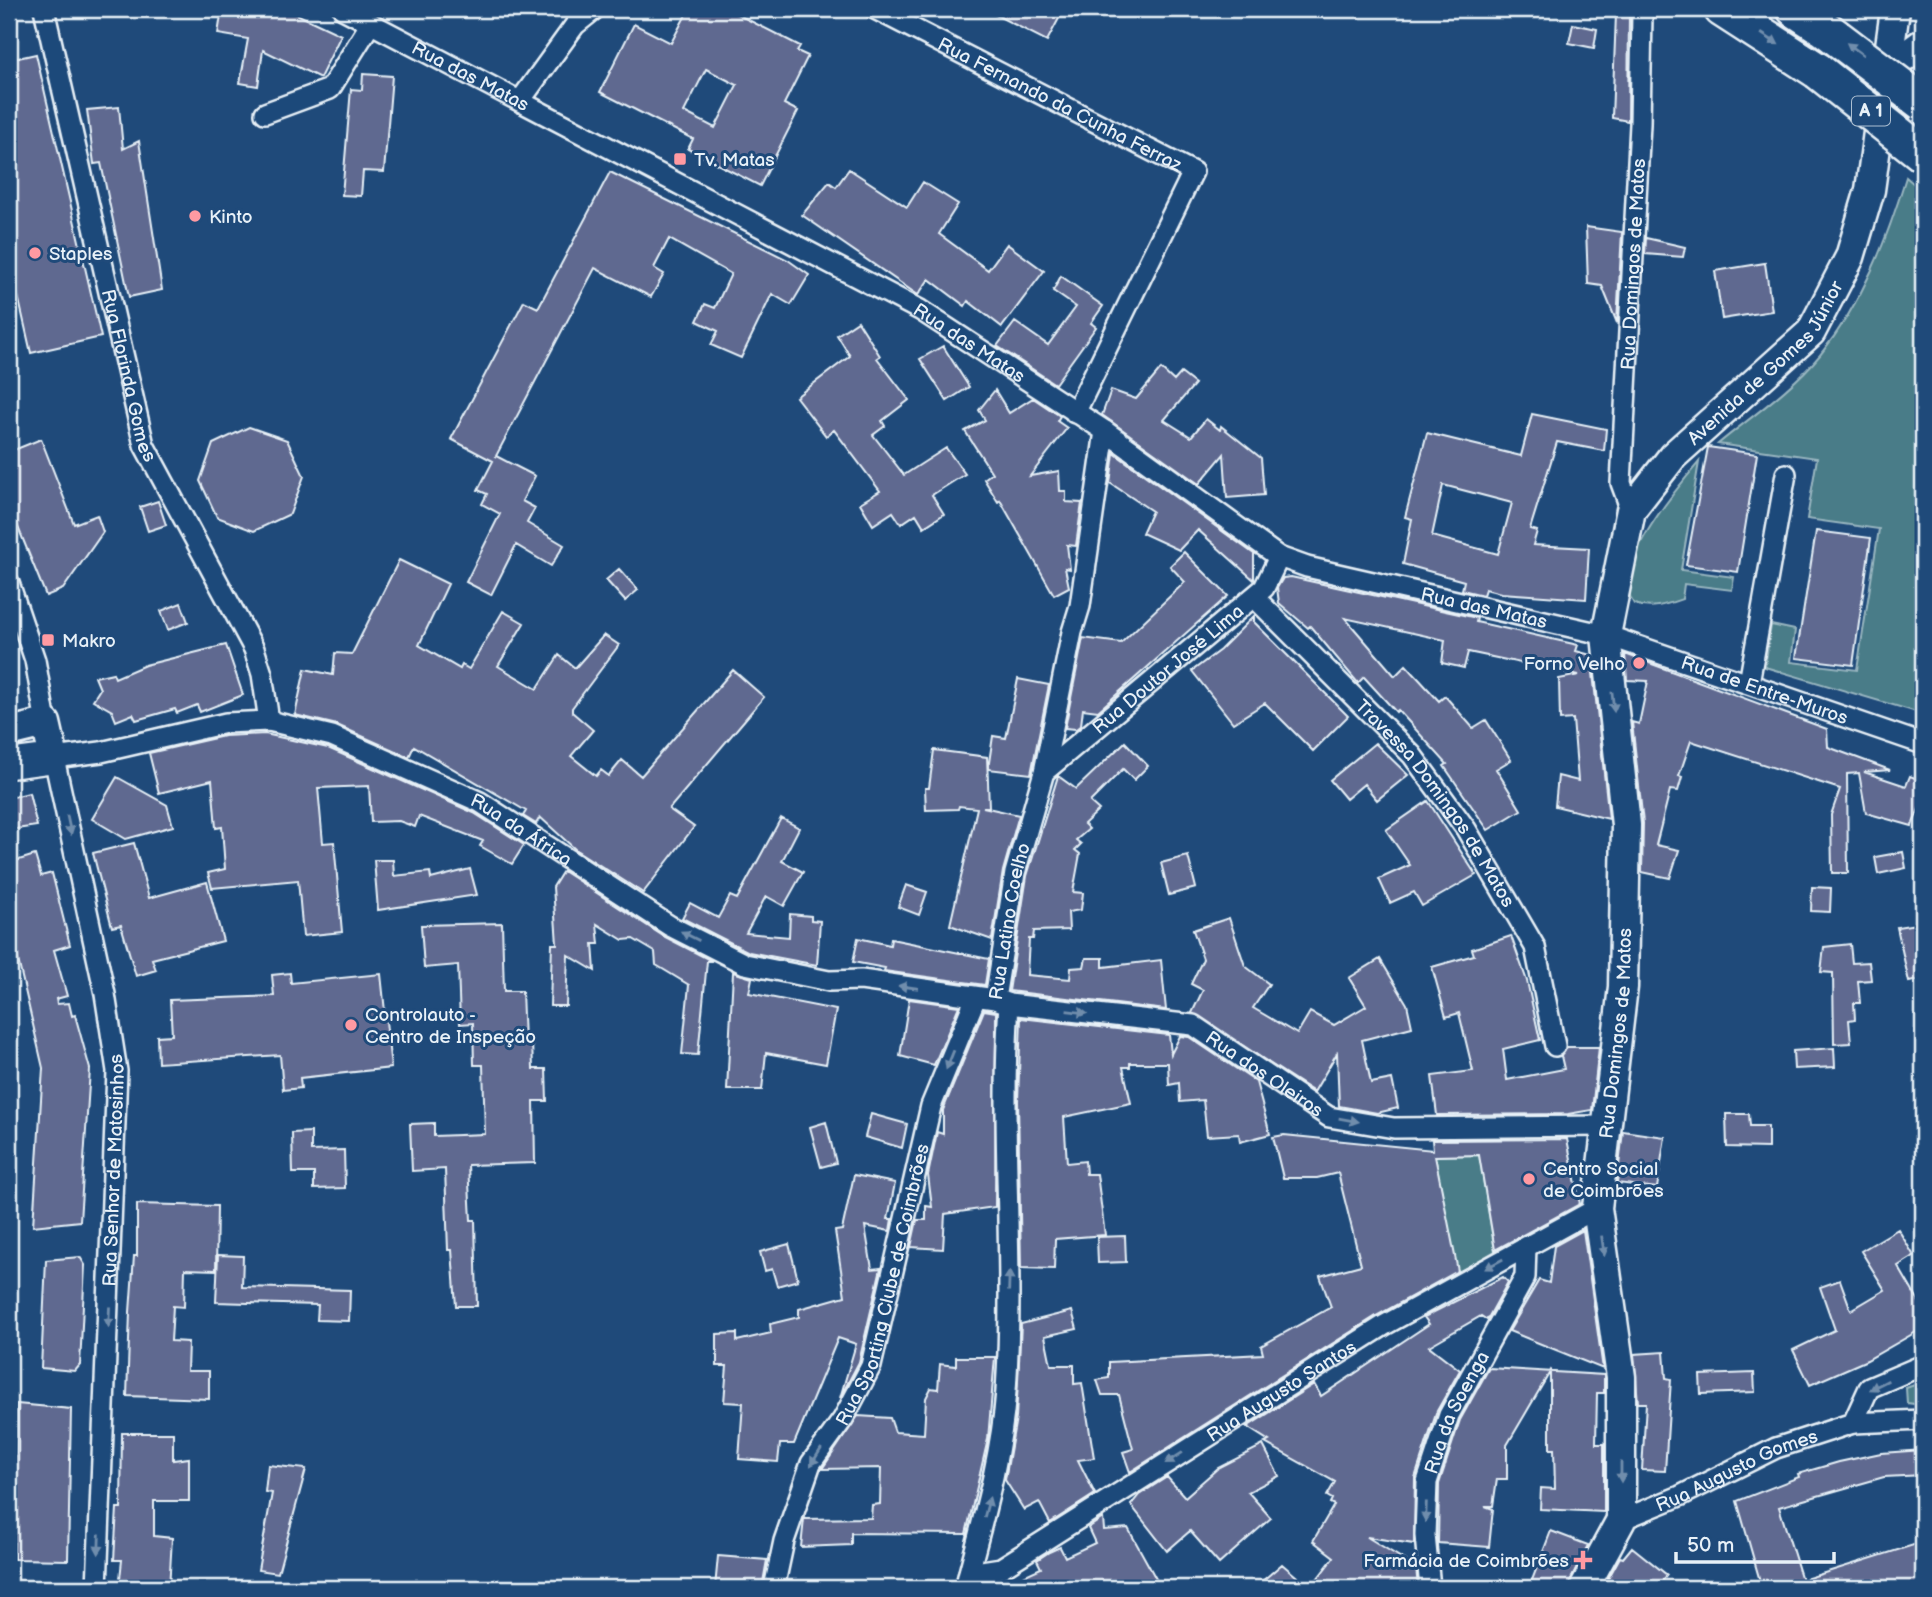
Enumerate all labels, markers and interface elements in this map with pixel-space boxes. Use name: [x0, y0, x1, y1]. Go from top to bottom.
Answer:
street label: Rua Fernando da Cunha Ferraz: [933, 33, 1186, 178]
one-way arrow: [1761, 33, 1780, 46]
street label: Rua das Matas: [408, 37, 532, 117]
one-way arrow: [1846, 43, 1864, 57]
road number: A 1: [1852, 96, 1890, 126]
place label: Tv. Matas: [694, 149, 775, 172]
marker: Tv. Matas: [672, 151, 688, 167]
street label: Rua Domingos de Matos: [1617, 158, 1651, 370]
place label: Kinto: [209, 206, 252, 229]
marker: Kinto: [187, 208, 203, 224]
place label: Staples: [49, 243, 112, 266]
marker: Staples: [27, 245, 43, 261]
street label: Avenida de Gomes Júnior: [1683, 276, 1849, 450]
street label: Rua Florinda Gomes: [96, 287, 161, 466]
street label: Rua das Matas: [909, 299, 1029, 389]
street label: Rua das Matas: [1418, 583, 1549, 634]
street label: Rua Doutor José Lima: [1088, 600, 1249, 740]
place label: Makro: [62, 630, 116, 653]
marker: Makro: [40, 632, 56, 648]
street label: Rua de Entre-Muros: [1678, 652, 1851, 730]
place label: Forno Velho: [1523, 653, 1625, 676]
marker: Forno Velho: [1631, 655, 1647, 671]
one-way arrow: [1608, 692, 1619, 714]
street label: Travessa Domingos de Matos: [1350, 695, 1519, 912]
street label: Rua da África: [467, 789, 576, 872]
one-way arrow: [63, 814, 74, 836]
street label: Rua Latino Coelho: [985, 840, 1036, 1002]
street label: Rua Domingos de Matos: [1595, 928, 1637, 1140]
one-way arrow: [679, 931, 699, 943]
one-way arrow: [897, 981, 919, 992]
place label: Controlauto - Centro de Inspeção: [365, 1004, 536, 1049]
one-way arrow: [1066, 1006, 1088, 1017]
marker: Controlauto - Centro de Inspeção: [343, 1017, 359, 1033]
street label: Rua dos Oleiros: [1201, 1027, 1327, 1123]
one-way arrow: [944, 1049, 955, 1070]
street label: Rua Senhor de Matosinhos: [99, 1052, 130, 1287]
one-way arrow: [1338, 1115, 1360, 1126]
street label: Rua Sporting Clube de Coimbrões: [832, 1142, 935, 1430]
place label: Centro Social de Coimbrões: [1543, 1158, 1664, 1203]
marker: Centro Social de Coimbrões: [1521, 1171, 1537, 1187]
one-way arrow: [1597, 1235, 1608, 1257]
one-way arrow: [1485, 1258, 1504, 1270]
one-way arrow: [1003, 1270, 1015, 1292]
one-way arrow: [103, 1306, 114, 1328]
street label: Rua Augusto Santos: [1203, 1336, 1361, 1448]
street label: Rua da Soenga: [1420, 1348, 1495, 1477]
one-way arrow: [1869, 1379, 1889, 1391]
street label: Rua Augusto Gomes: [1653, 1425, 1821, 1518]
one-way arrow: [810, 1448, 823, 1467]
one-way arrow: [1164, 1452, 1184, 1465]
one-way arrow: [1615, 1461, 1627, 1483]
one-way arrow: [982, 1496, 992, 1517]
one-way arrow: [1420, 1501, 1432, 1523]
scale bar: [1676, 1520, 1834, 1564]
text: 50 m: [1687, 1533, 1734, 1558]
one-way arrow: [94, 1534, 105, 1556]
place label: Farmácia de Coimbrões: [1363, 1550, 1569, 1573]
marker: Farmácia de Coimbrões: [1575, 1552, 1591, 1568]

